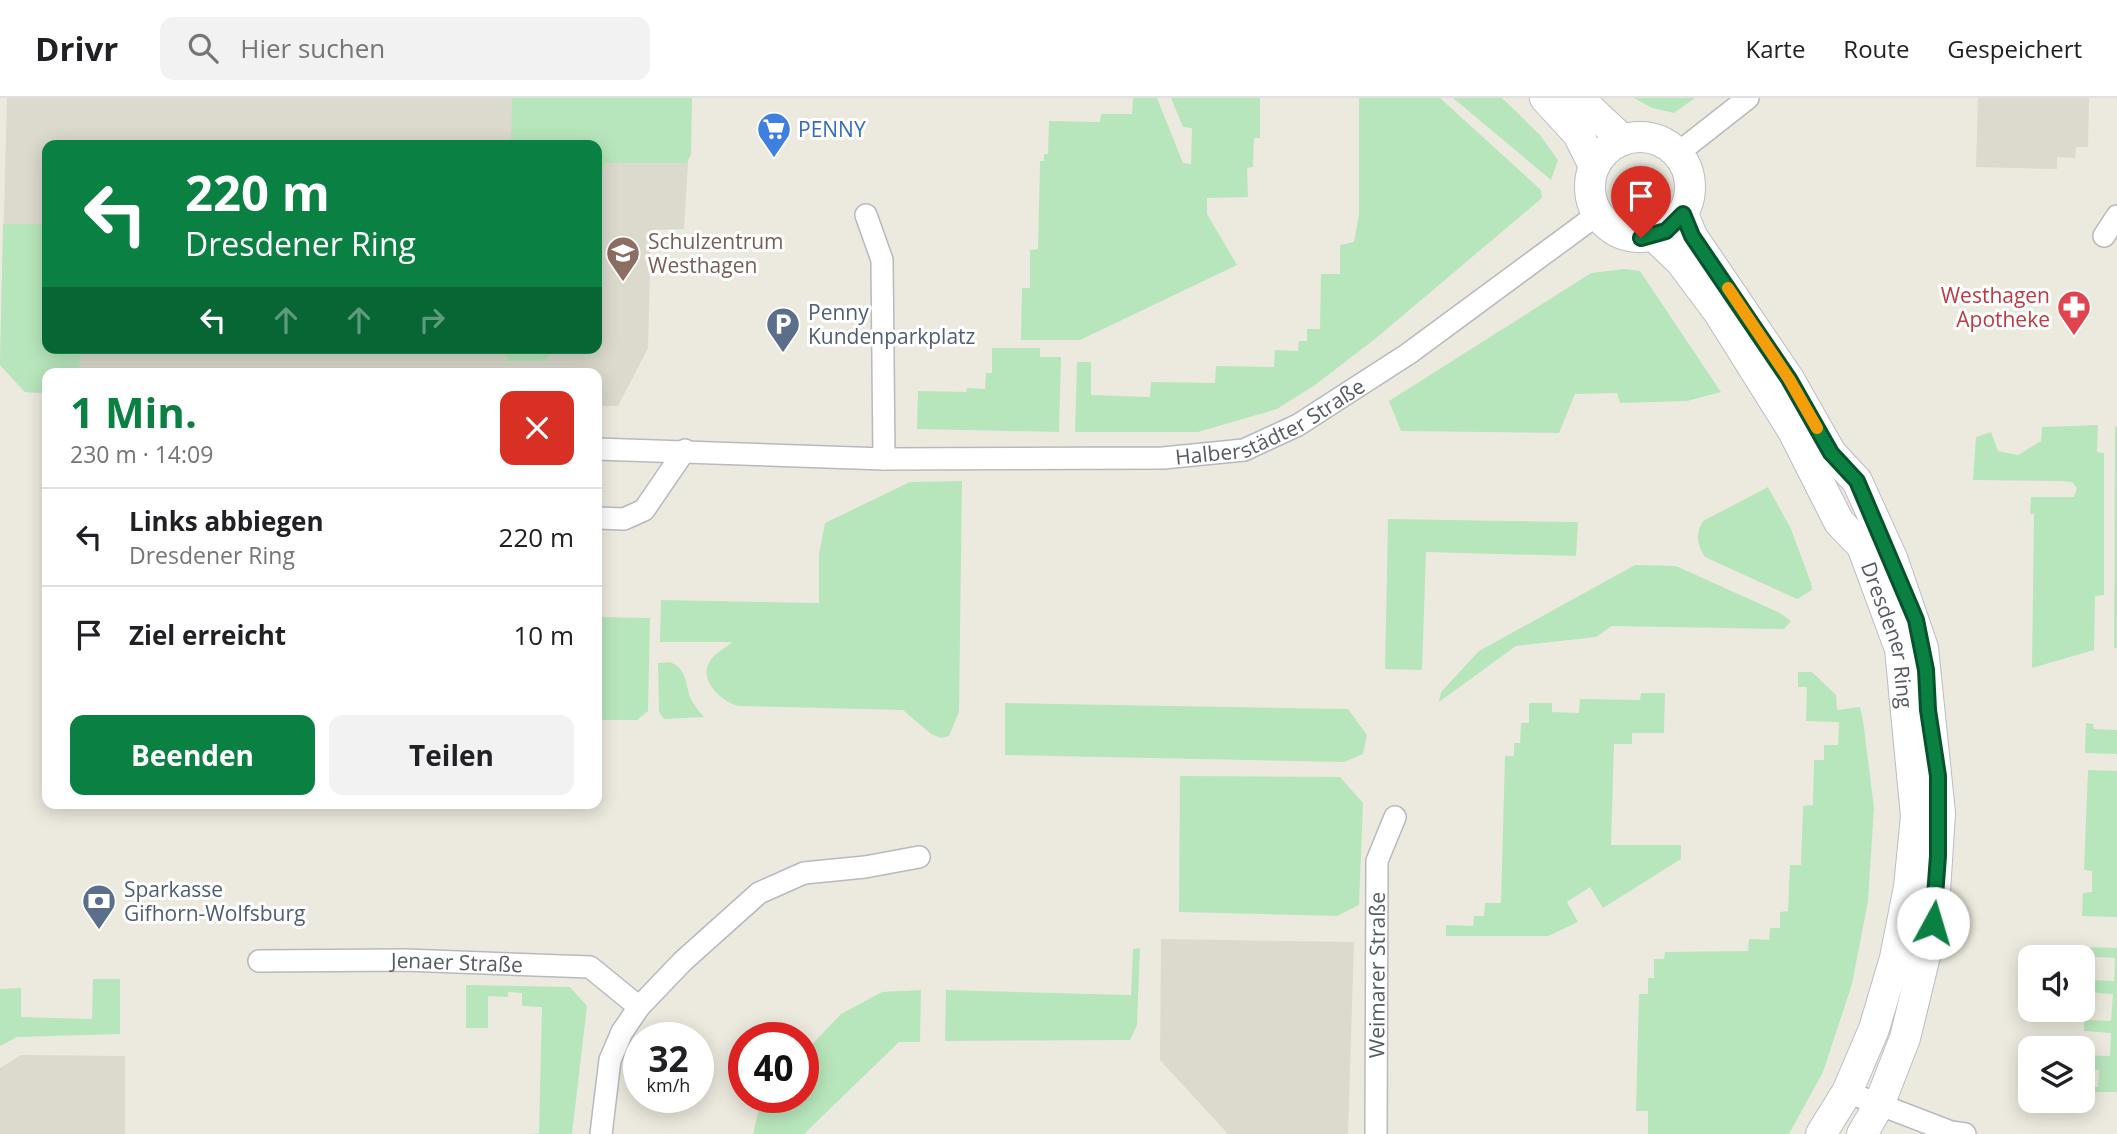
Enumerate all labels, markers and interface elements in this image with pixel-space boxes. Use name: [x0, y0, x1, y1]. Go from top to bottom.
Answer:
search box: [160, 17, 650, 80]
text: Drivr: [35, 26, 118, 71]
icon: search: [184, 29, 222, 67]
text: Hier suchen: [240, 30, 385, 66]
text: Karte: [1745, 32, 1805, 65]
text: Route: [1843, 32, 1909, 65]
text: Gespeichert: [1947, 32, 2082, 65]
supermarket icon: PENNY: [755, 110, 793, 159]
place label: PENNY: [798, 115, 866, 143]
text: 220 m: [185, 159, 330, 225]
pin: [1611, 166, 1671, 238]
icon: left: [70, 168, 161, 259]
icon: arrive: [1622, 177, 1660, 215]
text: Dresdener Ring: [185, 222, 416, 265]
place label: Schulzentrum Westhagen: [648, 227, 784, 279]
school or university icon: Schulzentrum Westhagen: [604, 234, 642, 283]
place label: Westhagen Apotheke: [1941, 281, 2050, 333]
pharmacy icon: Westhagen Apotheke: [2055, 288, 2093, 337]
place label: Penny Kundenparkplatz: [808, 298, 976, 350]
icon: left: [194, 301, 232, 339]
icon: ahead: [267, 301, 305, 339]
icon: ahead: [340, 301, 378, 339]
icon: right: [413, 301, 451, 339]
parking icon: Penny Kundenparkplatz: [764, 305, 802, 354]
street label: Halberstädter Straße: [1174, 372, 1370, 471]
text: 1 Min.: [70, 383, 197, 440]
button: close: [500, 391, 574, 465]
text: 230 m · 14:09: [70, 438, 213, 470]
text: Links abbiegen: [129, 503, 324, 539]
icon: left: [70, 518, 108, 556]
text: 220 m: [499, 519, 574, 555]
text: Dresdener Ring: [129, 539, 295, 571]
street label: Dresdener Ring: [1855, 558, 1920, 710]
icon: arrive: [70, 616, 108, 654]
text: Ziel erreicht: [129, 617, 286, 653]
text: 10 m: [513, 617, 574, 653]
button: Beenden: [70, 715, 315, 795]
button: Teilen: [329, 715, 574, 795]
place label: Sparkasse Gifhorn-Wolfsburg: [124, 875, 305, 927]
bank icon: Sparkasse Gifhorn-Wolfsburg: [80, 882, 118, 931]
position arrow: [1896, 886, 1970, 960]
street label: Weimarer Straße: [1362, 892, 1391, 1058]
map controls: [2018, 945, 2095, 1113]
button: sound: [2018, 945, 2095, 1022]
street label: Jenaer Straße: [389, 946, 523, 978]
speed limit sign: 40: [728, 1022, 819, 1113]
text: 32: [648, 1035, 689, 1082]
button: layers: [2018, 1036, 2095, 1113]
text: km/h: [647, 1073, 690, 1097]

